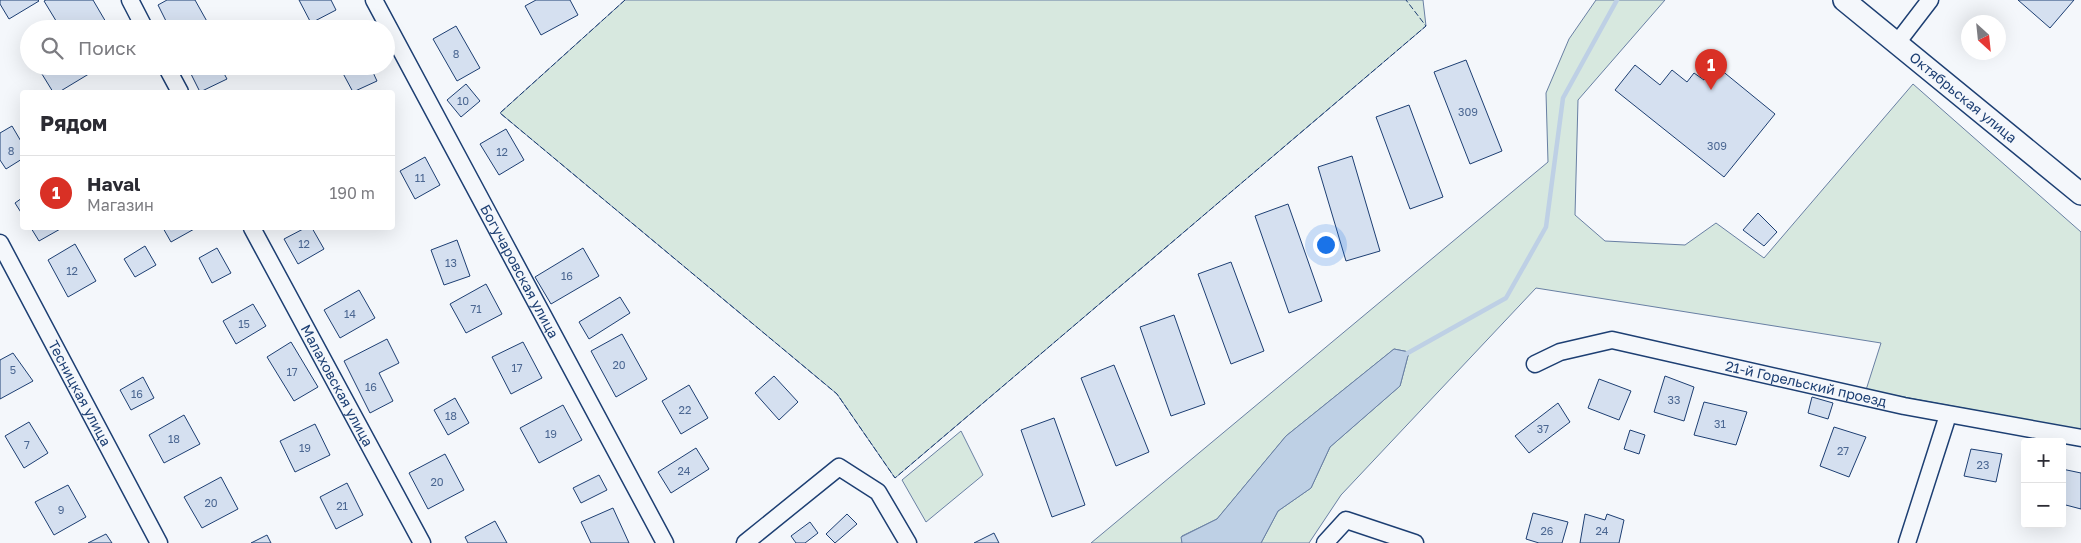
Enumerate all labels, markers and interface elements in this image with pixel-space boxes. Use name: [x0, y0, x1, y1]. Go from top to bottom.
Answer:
north arrow: [1961, 15, 2006, 60]
search box: [20, 20, 395, 75]
icon: search: [38, 34, 66, 62]
text: Поиск: [78, 36, 137, 59]
house number: 8: [453, 47, 460, 60]
street label: Октябрьская улица: [1906, 48, 2021, 146]
pin: 1: [1695, 49, 1727, 90]
house number: 10: [457, 94, 469, 107]
house number: 309: [1458, 105, 1478, 118]
text: Рядом: [40, 110, 107, 136]
house number: 309: [1707, 139, 1727, 152]
house number: 8: [8, 144, 15, 157]
house number: 12: [496, 145, 508, 158]
house number: 11: [415, 171, 425, 184]
text: Haval: [87, 172, 140, 195]
text: 1: [52, 183, 60, 203]
text: 190 m: [329, 183, 375, 203]
text: Магазин: [87, 195, 154, 215]
street label: Богучаровская улица: [477, 202, 563, 341]
your location: [1313, 232, 1339, 258]
house number: 12: [298, 237, 310, 250]
house number: 13: [445, 256, 457, 269]
house number: 12: [66, 264, 78, 277]
house number: 16: [561, 269, 573, 282]
house number: 71: [470, 302, 482, 315]
house number: 14: [344, 307, 356, 320]
house number: 15: [238, 317, 250, 330]
street label: Малаховская улица: [298, 321, 377, 449]
street label: Тесницкая улица: [45, 337, 115, 449]
street label: 21-й Горельский проезд: [1724, 357, 1889, 410]
house number: 20: [612, 358, 626, 371]
house number: 17: [511, 361, 523, 374]
house number: 5: [10, 363, 16, 376]
house number: 17: [286, 365, 298, 378]
house number: 16: [365, 380, 377, 393]
house number: 16: [131, 387, 143, 400]
house number: 33: [1668, 393, 1680, 406]
house number: 22: [679, 403, 691, 416]
house number: 18: [445, 409, 457, 422]
house number: 31: [1714, 417, 1726, 430]
house number: 37: [1537, 422, 1549, 435]
house number: 19: [545, 427, 557, 440]
house number: 18: [168, 432, 180, 445]
house number: 7: [24, 438, 30, 451]
map controls: [2021, 438, 2066, 528]
button: +: [2021, 438, 2066, 483]
house number: 19: [299, 441, 311, 454]
house number: 27: [1837, 444, 1849, 457]
house number: 23: [1977, 458, 1989, 471]
house number: 24: [677, 464, 691, 477]
house number: 20: [430, 475, 444, 488]
button: −: [2021, 483, 2066, 528]
house number: 20: [204, 496, 218, 509]
house number: 21: [336, 499, 348, 512]
house number: 9: [58, 503, 64, 516]
house number: 26: [1540, 524, 1554, 537]
house number: 24: [1595, 524, 1609, 537]

